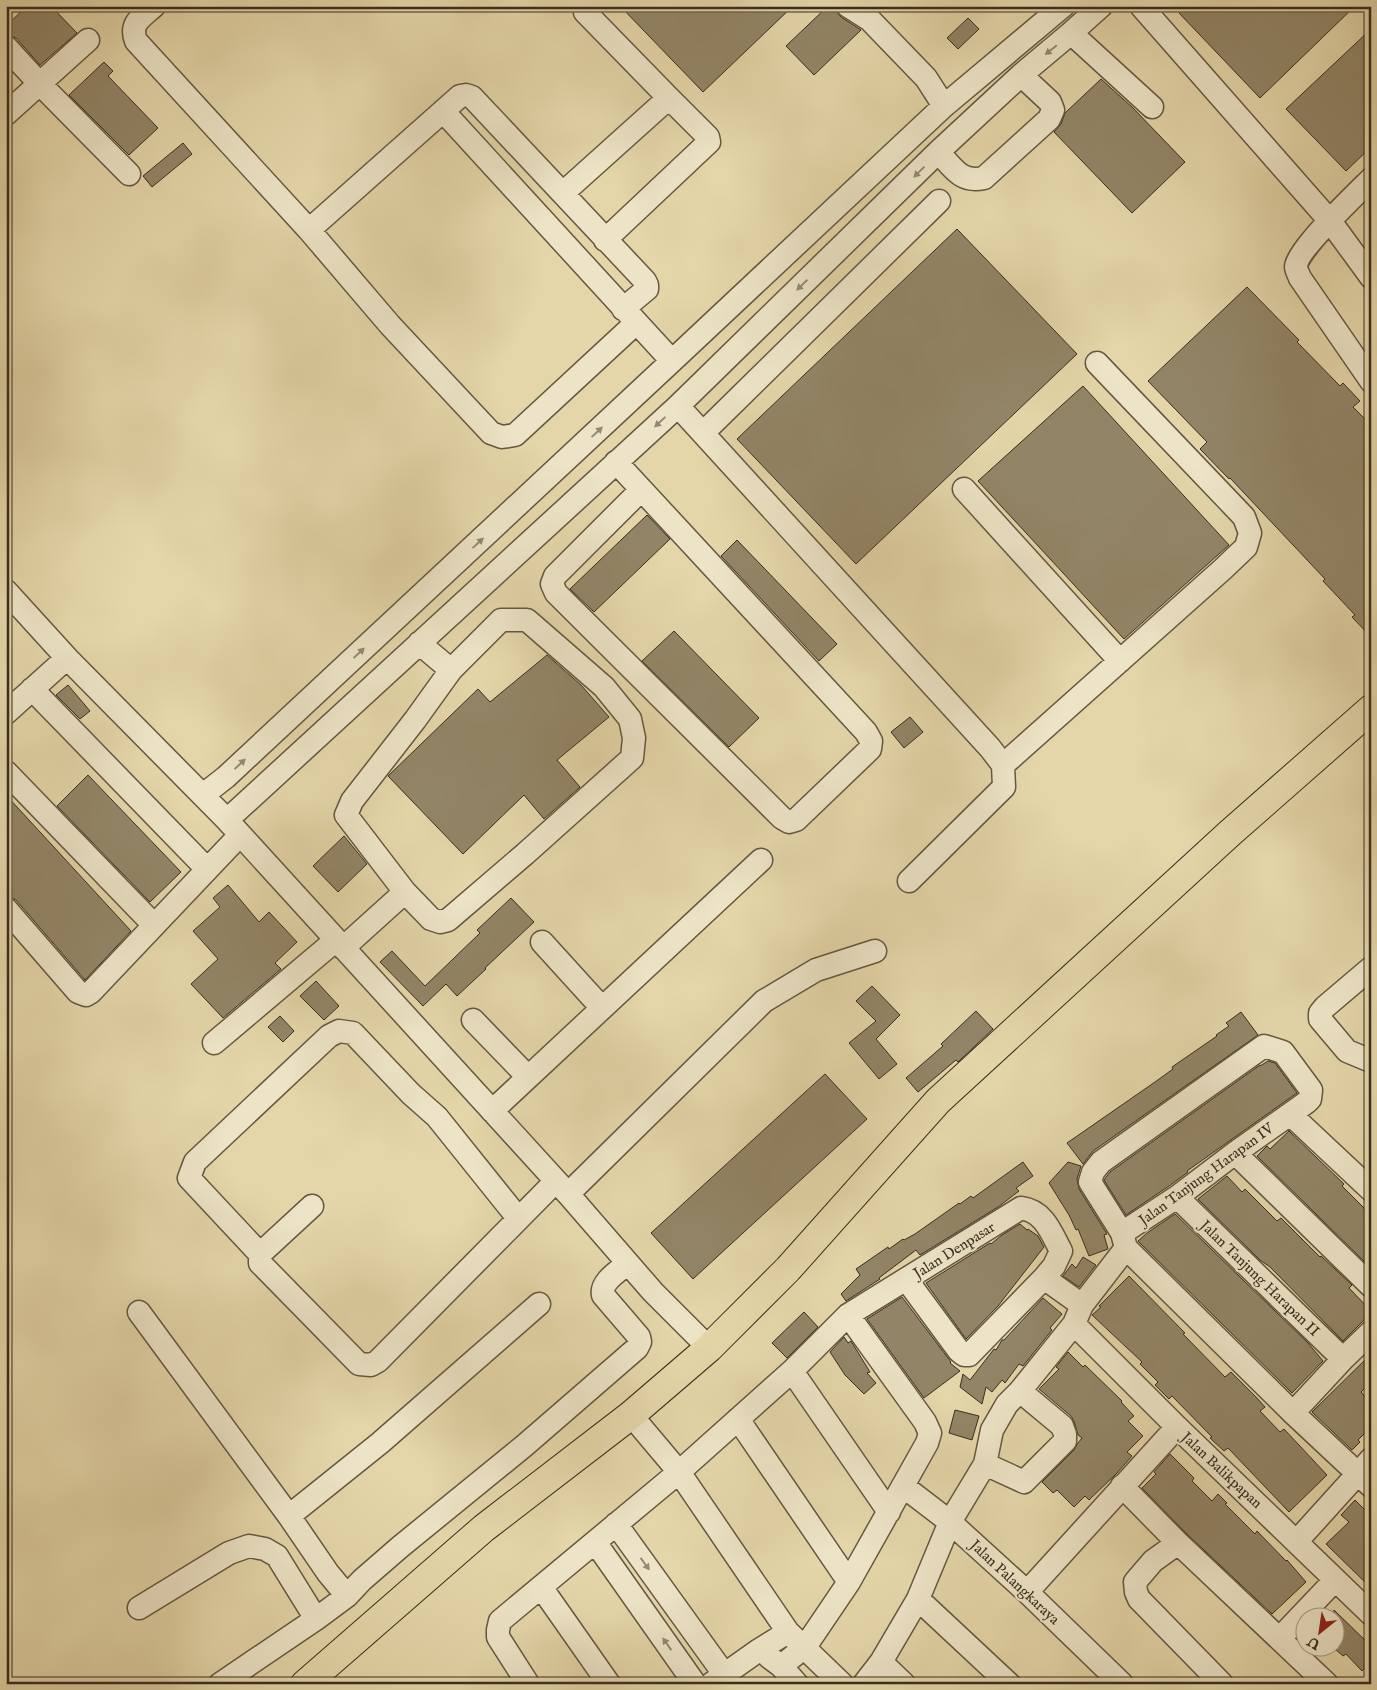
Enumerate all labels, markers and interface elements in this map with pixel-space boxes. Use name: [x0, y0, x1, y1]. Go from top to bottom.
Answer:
one-way arrow: [1045, 45, 1058, 56]
one-way arrow: [913, 166, 925, 178]
one-way arrow: [796, 279, 808, 291]
one-way arrow: [654, 416, 666, 428]
one-way arrow: [590, 426, 602, 438]
one-way arrow: [471, 537, 483, 549]
one-way arrow: [352, 647, 364, 659]
one-way arrow: [233, 758, 245, 770]
street label: Jalan Tanjung Harapan IV: [1133, 1118, 1279, 1231]
street label: Jalan Tanjung Harapan II: [1194, 1215, 1324, 1341]
street label: Jalan Denpasar: [908, 1218, 999, 1284]
street label: Jalan Balikpapan: [1176, 1427, 1266, 1513]
street label: Jalan Palangkaraya: [964, 1535, 1064, 1629]
one-way arrow: [640, 1557, 650, 1570]
north arrow: [1294, 1608, 1344, 1658]
text: U: [1303, 1631, 1325, 1654]
one-way arrow: [662, 1637, 672, 1651]

